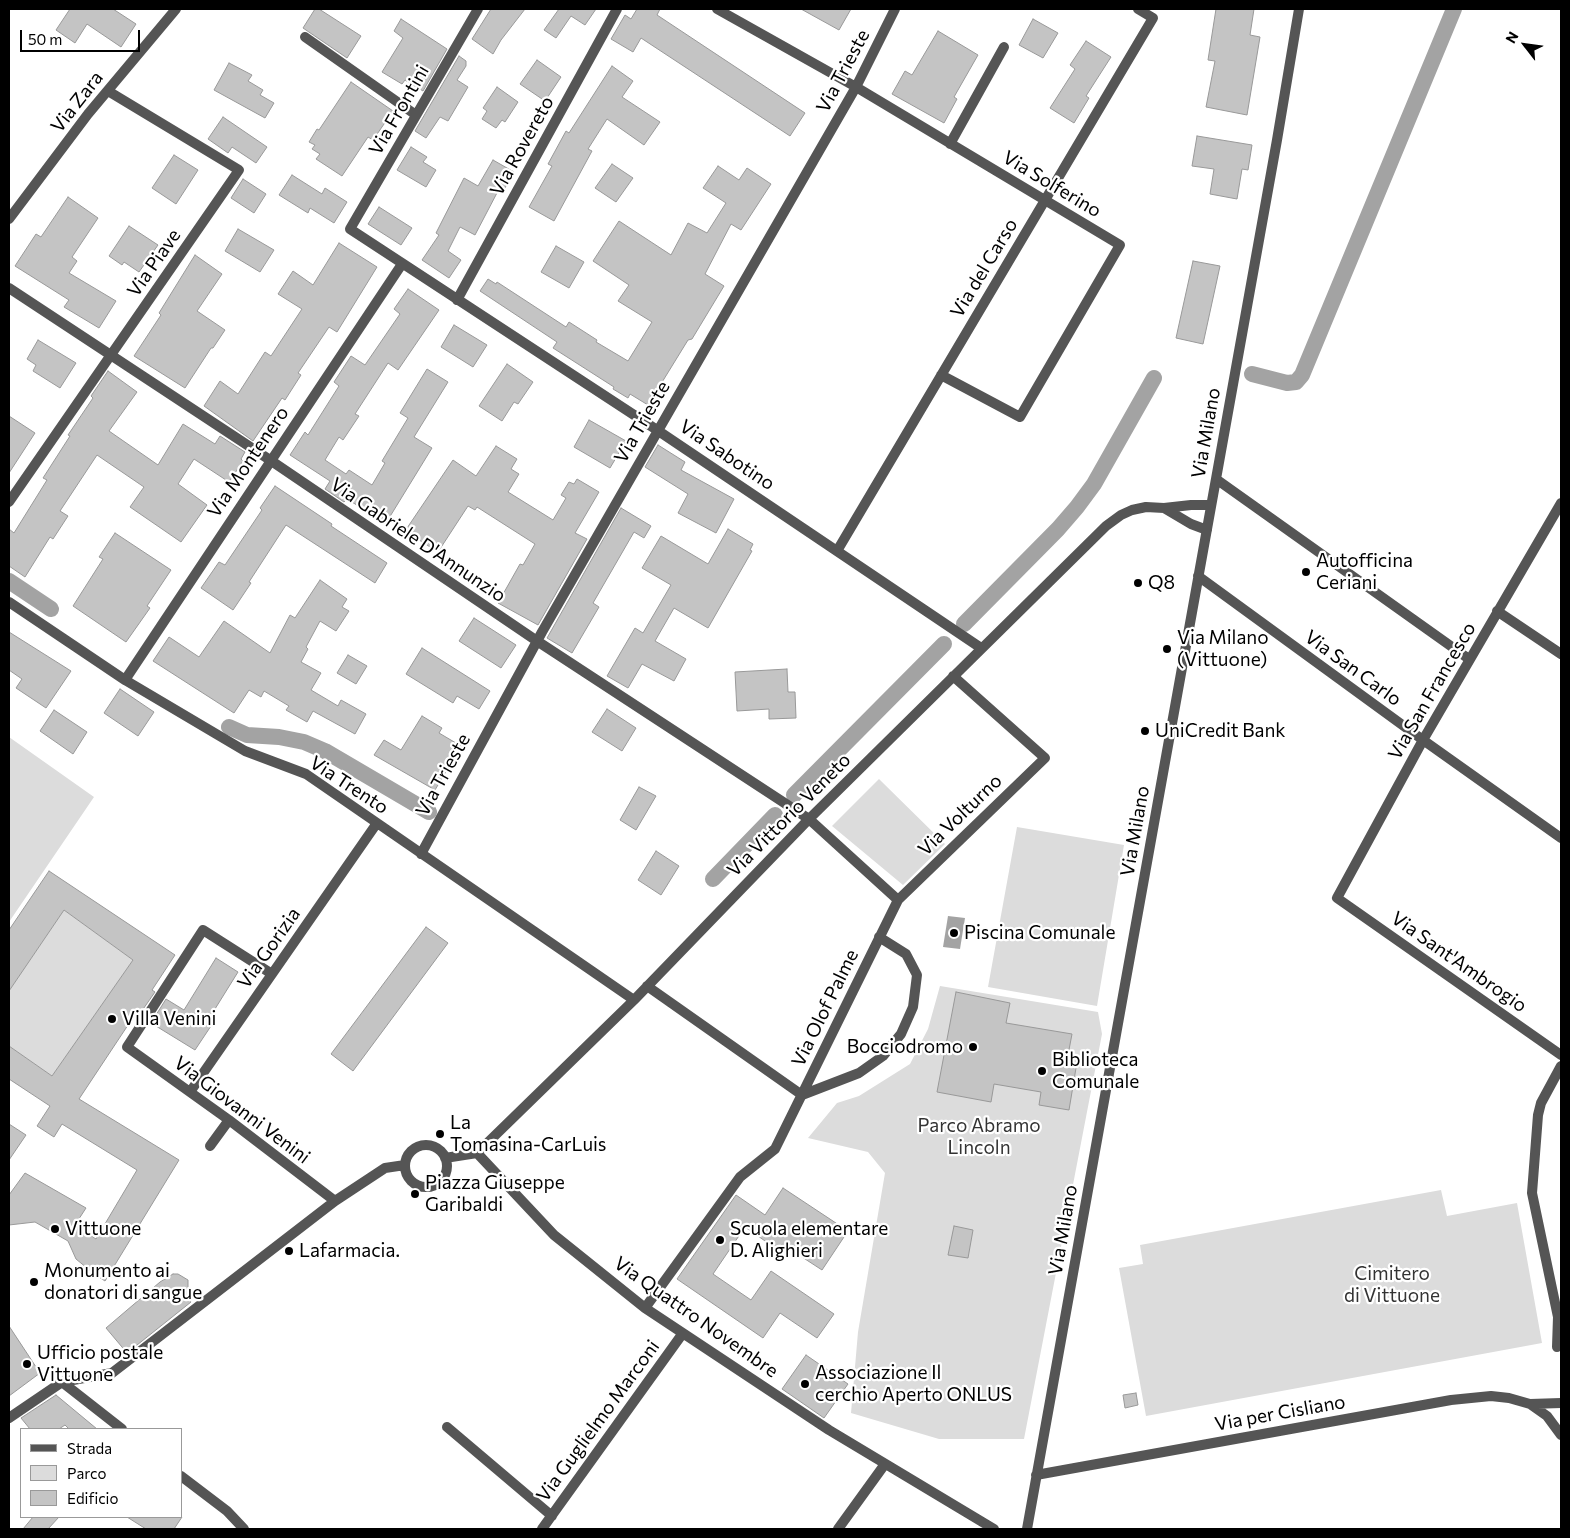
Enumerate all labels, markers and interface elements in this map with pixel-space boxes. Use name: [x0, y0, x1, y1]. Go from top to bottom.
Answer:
scale bar: [22, 20, 142, 52]
north arrow: [1500, 20, 1550, 70]
street label: Via Trieste: [812, 26, 874, 116]
text: N: [1502, 28, 1522, 46]
text: 50 m: [28, 30, 62, 48]
street label: Via Frontini: [364, 61, 434, 159]
street label: Via Zara: [46, 67, 108, 137]
street label: Via Rovereto: [485, 92, 559, 200]
street label: Via Solferino: [999, 146, 1105, 222]
street label: Via del Carso: [946, 214, 1022, 322]
street label: Via Piave: [122, 225, 186, 301]
street label: Via Trieste: [609, 377, 675, 467]
street label: Via Milano: [1187, 386, 1225, 480]
street label: Via Montenero: [202, 402, 294, 522]
street label: Via Sabotino: [675, 415, 779, 495]
street label: Via Gabriele D'Annunzio: [326, 473, 510, 607]
place label: Autofficina Ceriani: [1316, 550, 1413, 594]
marker: Autofficina Ceriani: [1300, 566, 1312, 578]
place label: Q8: [1148, 572, 1175, 594]
marker: Q8: [1132, 577, 1144, 589]
street label: Via San Francesco: [1383, 618, 1481, 764]
street label: Via San Carlo: [1300, 625, 1406, 711]
place label: Via Milano (Vittuone): [1177, 627, 1269, 671]
marker: Via Milano (Vittuone): [1161, 643, 1173, 655]
place label: UniCredit Bank: [1155, 720, 1286, 742]
marker: UniCredit Bank: [1139, 725, 1151, 737]
street label: Via Trieste: [411, 730, 475, 820]
street label: Via Vittorio Veneto: [723, 749, 855, 881]
street label: Via Trento: [305, 751, 393, 819]
street label: Via Volturno: [913, 769, 1007, 861]
street label: Via Milano: [1116, 784, 1154, 878]
street label: Via Gorizia: [233, 903, 305, 993]
street label: Via Sant'Ambrogio: [1387, 907, 1531, 1017]
place label: Piscina Comunale: [964, 922, 1115, 944]
marker: Piscina Comunale: [948, 927, 960, 939]
street label: Via Olof Palme: [787, 946, 863, 1070]
place label: Villa Venini: [122, 1008, 216, 1030]
marker: Villa Venini: [106, 1013, 118, 1025]
place label: Bocciodromo: [847, 1036, 963, 1058]
marker: Bocciodromo: [967, 1041, 979, 1053]
place label: Biblioteca Comunale: [1052, 1049, 1139, 1093]
street label: Via Giovanni Venini: [169, 1051, 315, 1169]
marker: Biblioteca Comunale: [1036, 1065, 1048, 1077]
place label: La Tomasina-CarLuis: [450, 1112, 607, 1156]
park label: Parco Abramo Lincoln: [917, 1115, 1041, 1159]
marker: La Tomasina-CarLuis: [434, 1128, 446, 1140]
place label: Piazza Giuseppe Garibaldi: [425, 1172, 565, 1216]
street label: Via Milano: [1044, 1183, 1082, 1277]
marker: Piazza Giuseppe Garibaldi: [409, 1188, 421, 1200]
place label: Vittuone: [65, 1218, 141, 1240]
place label: Scuola elementare D. Alighieri: [730, 1218, 888, 1262]
marker: Vittuone: [49, 1223, 61, 1235]
marker: Scuola elementare D. Alighieri: [714, 1234, 726, 1246]
place label: Lafarmacia.: [299, 1240, 400, 1262]
marker: Lafarmacia.: [283, 1245, 295, 1257]
street label: Via Quattro Novembre: [609, 1252, 783, 1382]
place label: Monumento ai donatori di sangue: [44, 1260, 202, 1304]
park label: Cimitero di Vittuone: [1344, 1263, 1440, 1307]
marker: Monumento ai donatori di sangue: [28, 1276, 40, 1288]
street label: Via Guglielmo Marconi: [532, 1336, 664, 1506]
place label: Ufficio postale Vittuone: [37, 1342, 163, 1386]
marker: Ufficio postale Vittuone: [21, 1358, 33, 1370]
place label: Associazione Il cerchio Aperto ONLUS: [815, 1362, 1012, 1406]
marker: Associazione Il cerchio Aperto ONLUS: [799, 1378, 811, 1390]
street label: Via per Cisliano: [1213, 1390, 1347, 1436]
legend: [20, 1428, 182, 1518]
text: Strada: [67, 1439, 112, 1457]
text: Parco: [67, 1464, 106, 1482]
text: Edificio: [67, 1489, 118, 1507]

